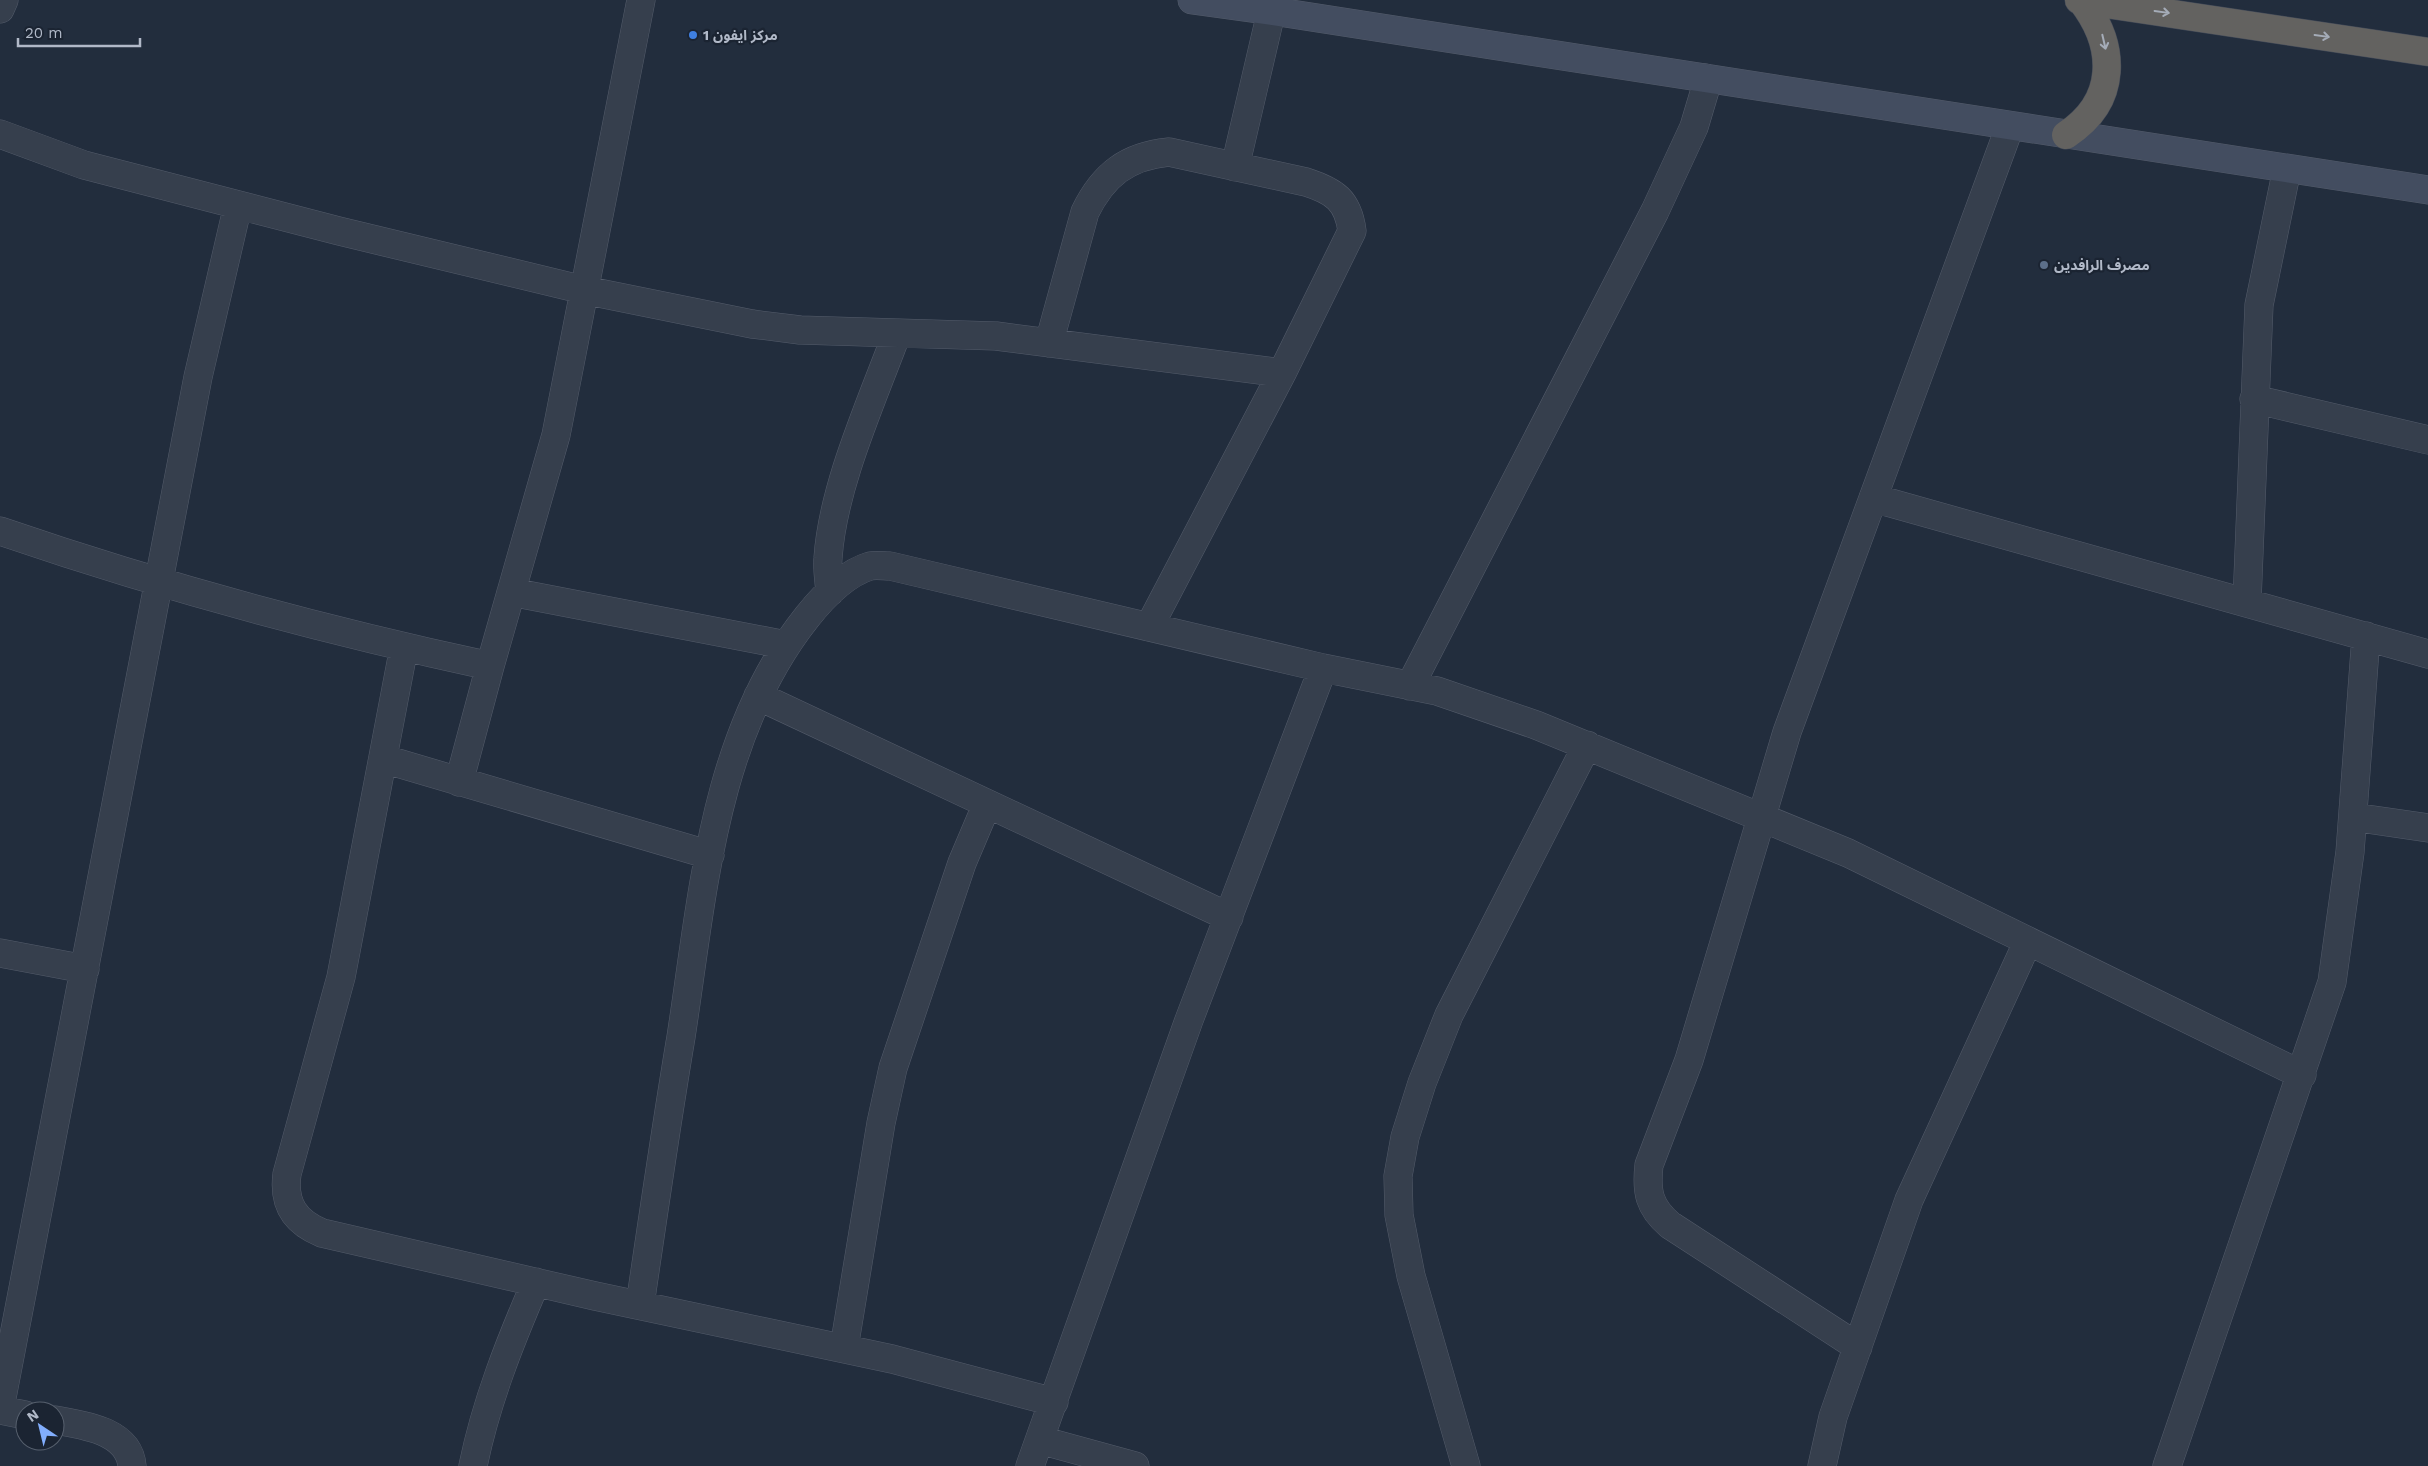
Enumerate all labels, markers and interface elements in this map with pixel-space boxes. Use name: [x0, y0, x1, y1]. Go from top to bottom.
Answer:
one-way arrow: [2153, 8, 2169, 18]
scale bar: [18, 15, 140, 47]
text: 20 m: [25, 24, 63, 42]
place label: مركز ايفون 1: [703, 27, 778, 44]
marker: مركز ايفون 1: [687, 29, 699, 41]
one-way arrow: [2314, 32, 2330, 42]
one-way arrow: [2100, 34, 2109, 50]
place label: مصرف الرافدين: [2054, 257, 2150, 274]
marker: مصرف الرافدين: [2038, 259, 2050, 271]
north arrow: [15, 1401, 65, 1451]
text: N: [24, 1406, 41, 1425]

